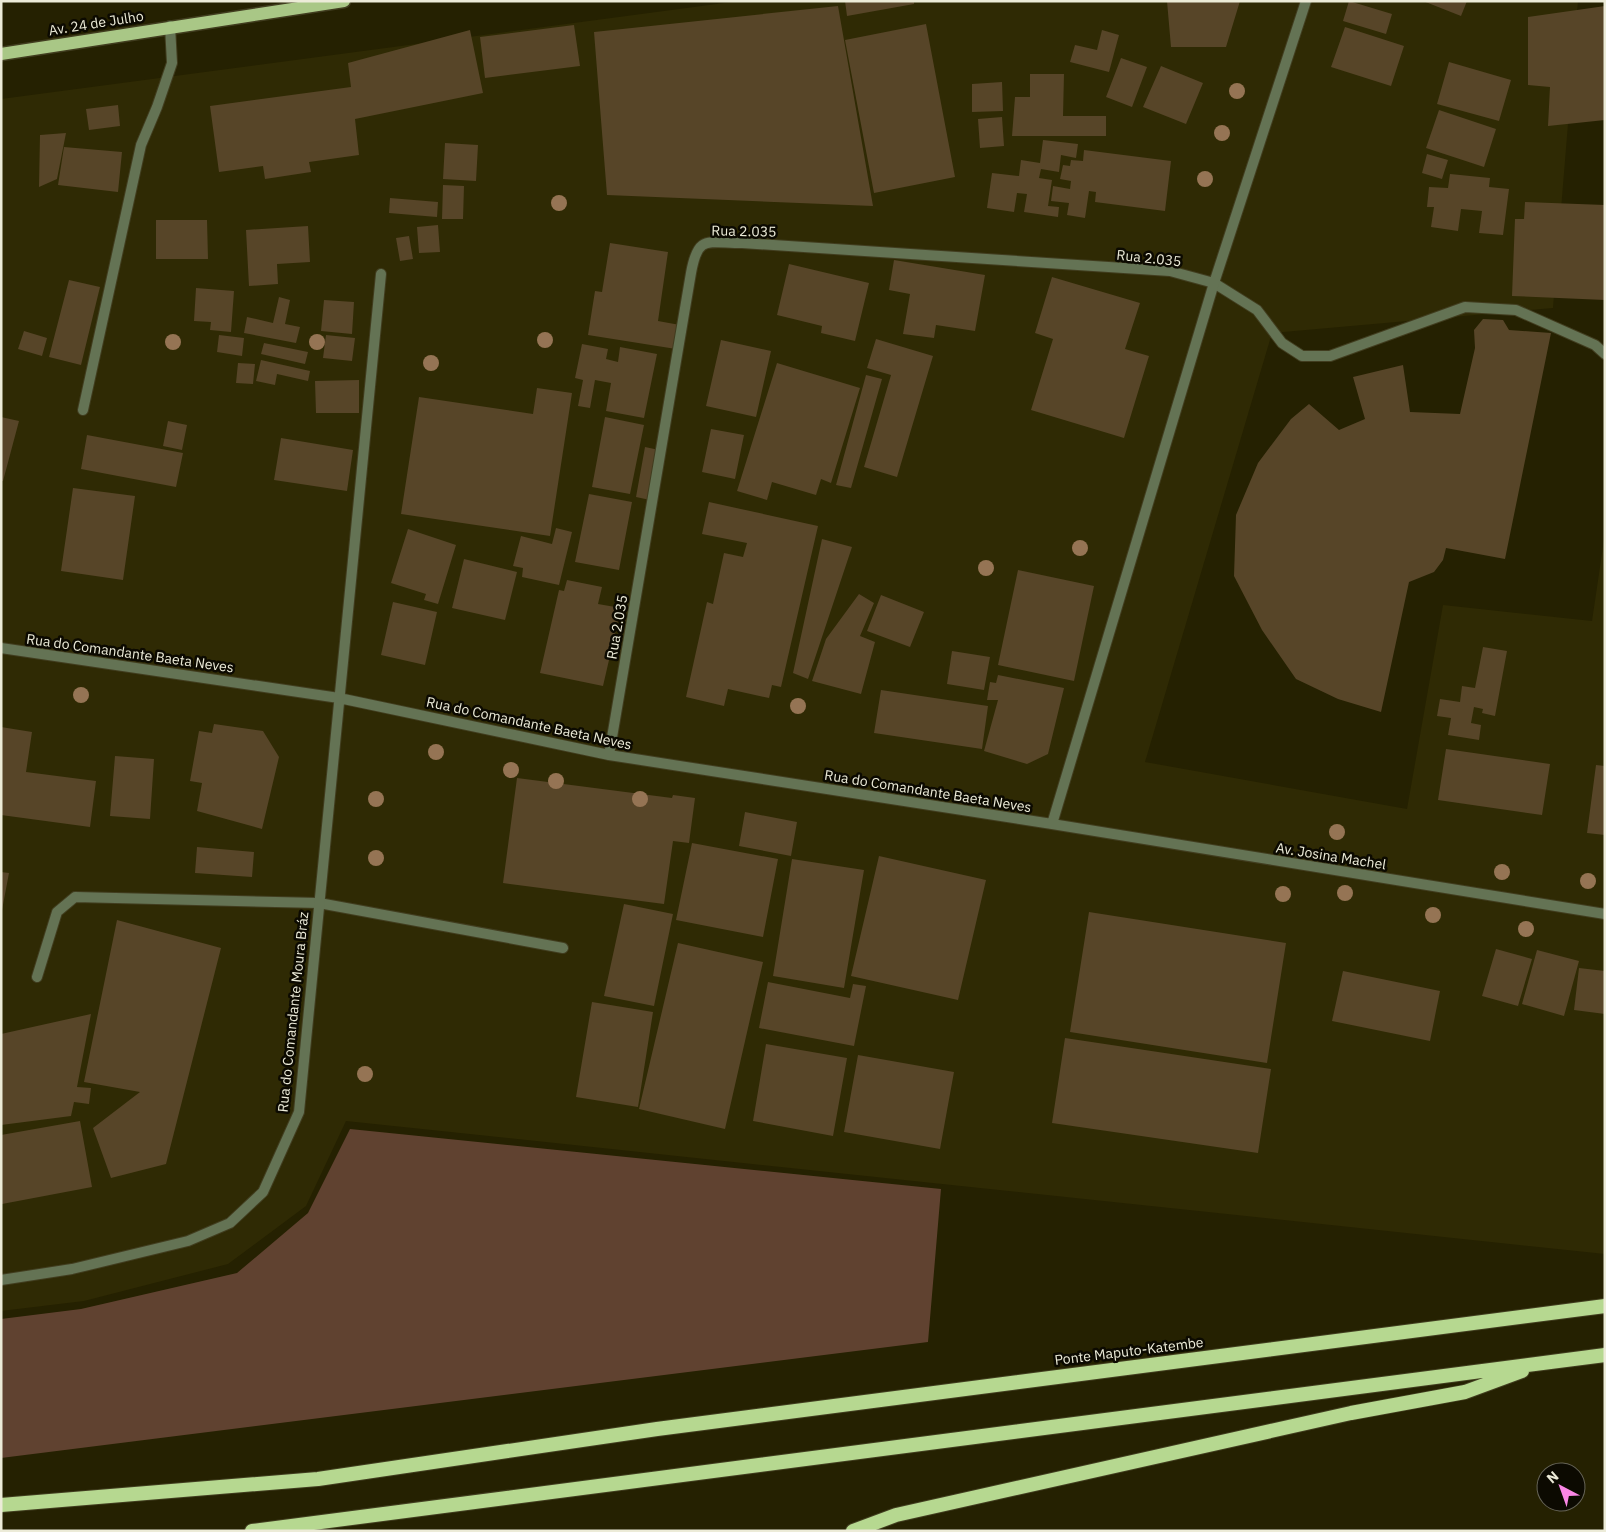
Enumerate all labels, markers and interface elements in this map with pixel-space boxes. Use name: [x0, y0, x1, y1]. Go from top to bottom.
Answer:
street label: Av. 24 de Julho: [47, 7, 145, 39]
street label: Rua 2.035: [711, 221, 777, 241]
street label: Rua 2.035: [1116, 246, 1182, 270]
street label: Rua 2.035: [602, 593, 632, 661]
street label: Rua do Comandante Baeta Neves: [25, 630, 235, 677]
street label: Rua do Comandante Baeta Neves: [425, 692, 633, 754]
street label: Rua do Comandante Baeta Neves: [823, 766, 1033, 816]
street label: Av. Josina Machel: [1275, 838, 1388, 874]
street label: Rua do Comandante Moura Bráz: [274, 910, 313, 1113]
street label: Ponte Maputo-Katembe: [1054, 1333, 1205, 1369]
north arrow: [1536, 1462, 1586, 1512]
text: N: [1543, 1467, 1562, 1487]

